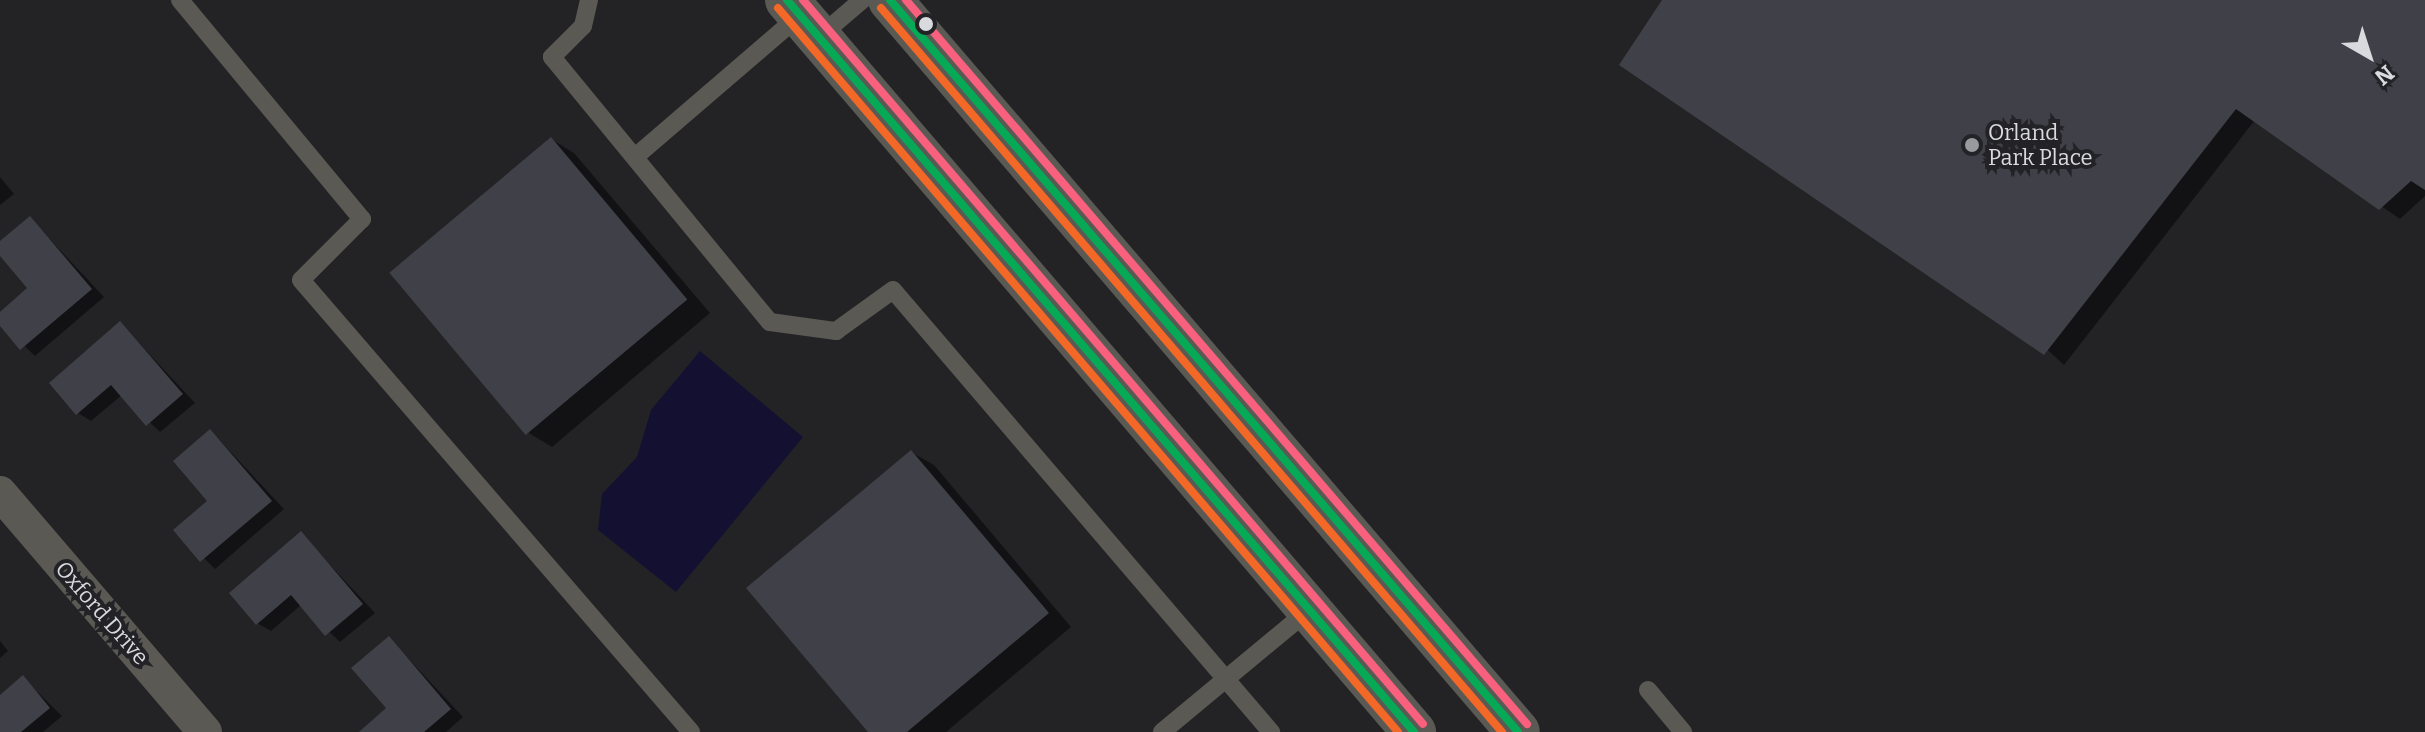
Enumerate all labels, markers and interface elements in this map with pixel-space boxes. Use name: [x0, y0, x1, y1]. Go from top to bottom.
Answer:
unlabelled marker: [918, 16, 934, 32]
north arrow: [2329, 16, 2409, 96]
text: N: [2369, 59, 2400, 91]
place label: Orland Park Place: [1988, 119, 2093, 170]
marker: Orland Park Place: [1963, 136, 1981, 154]
street label: Oxford Drive: [50, 556, 154, 670]

